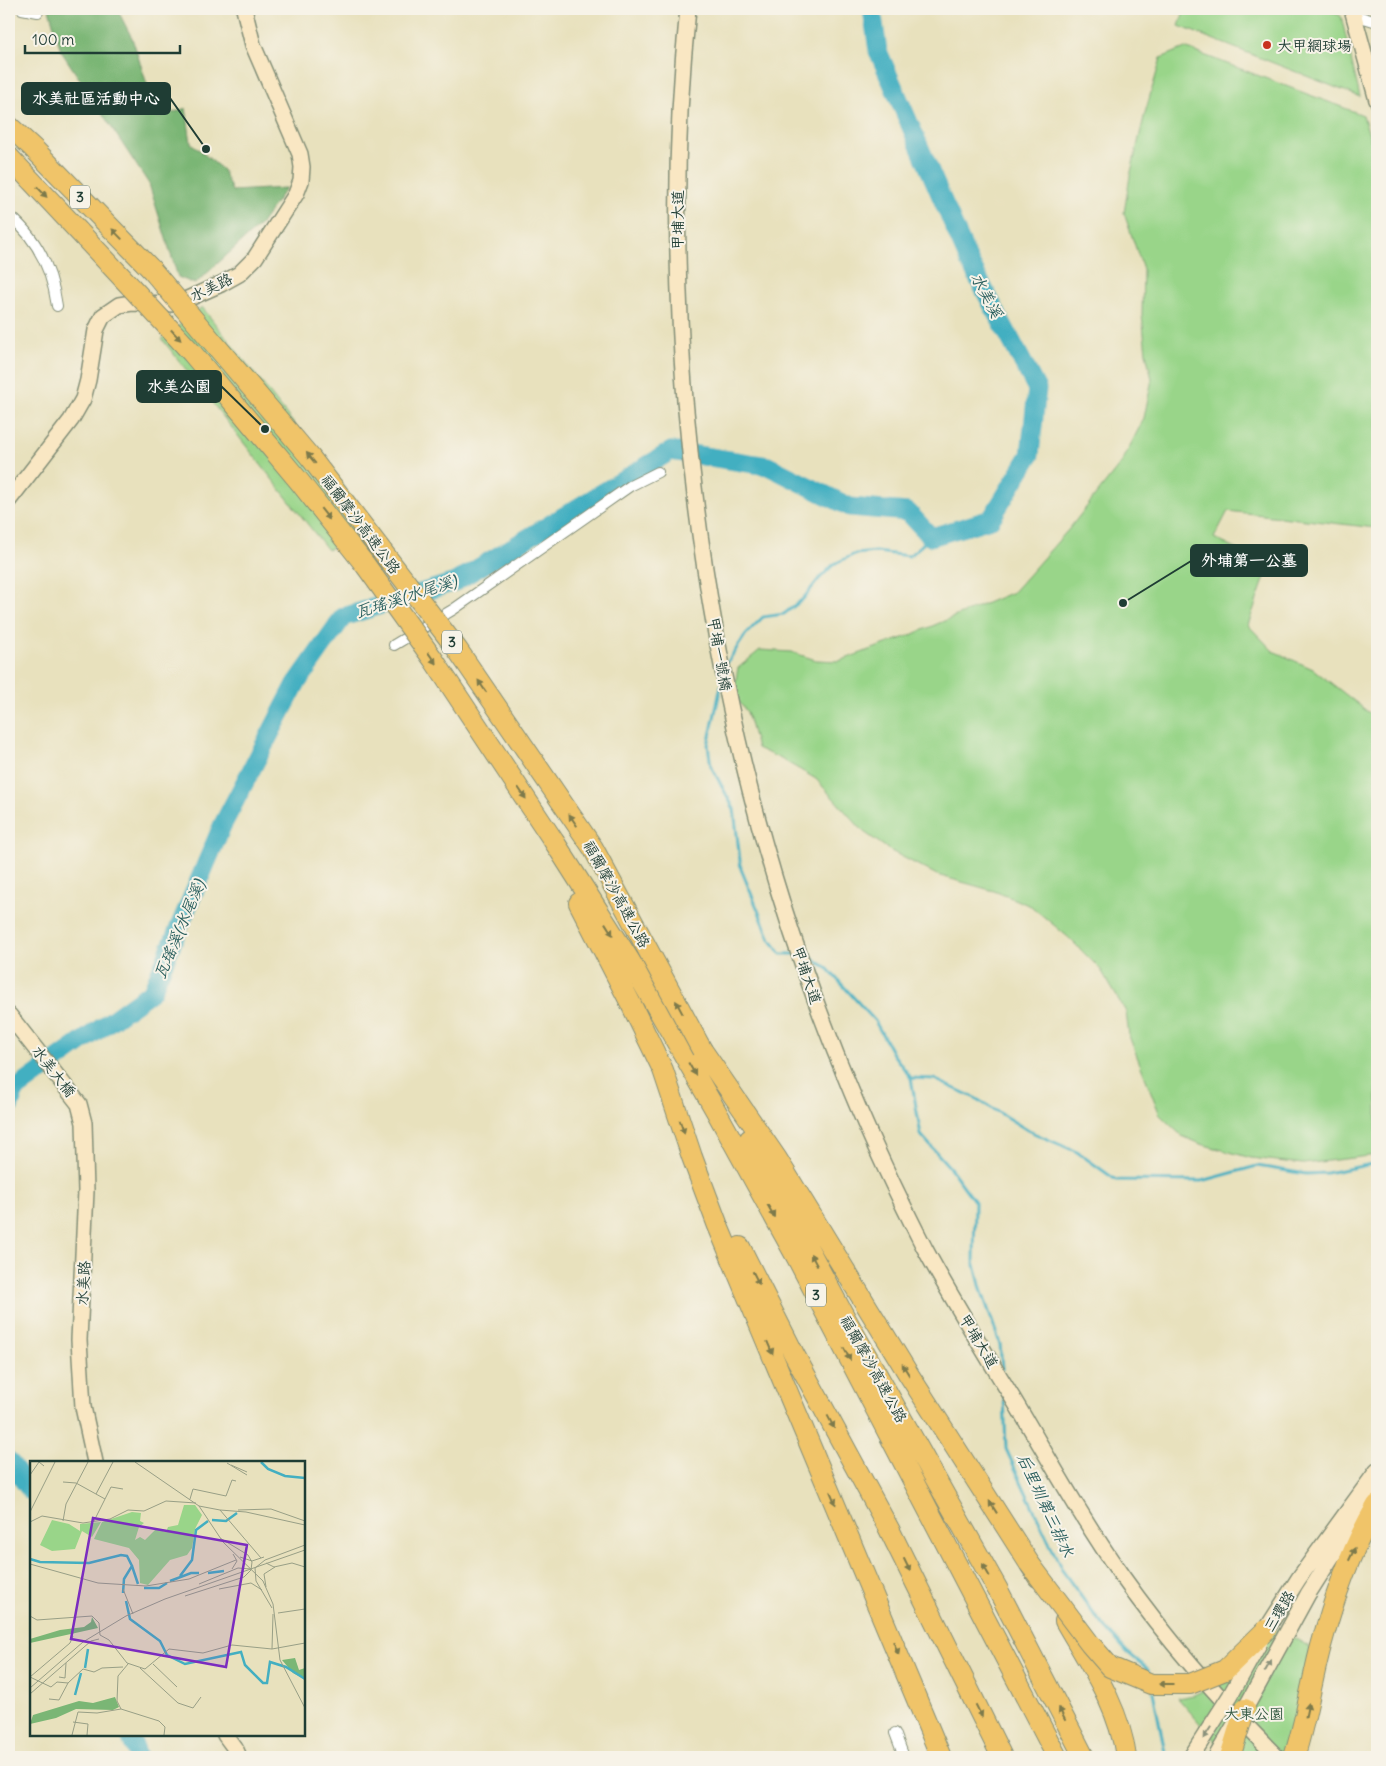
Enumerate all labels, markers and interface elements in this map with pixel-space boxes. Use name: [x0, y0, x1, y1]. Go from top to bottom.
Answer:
scale bar: [25, 22, 180, 54]
text: 100 m: [32, 30, 74, 49]
place label: 大甲網球場: [1277, 36, 1352, 55]
marker: 大甲網球場: [1261, 39, 1273, 51]
callout: 水美社區活動中心: [22, 83, 170, 114]
text: 水美社區活動中心: [32, 88, 160, 108]
one-way arrow: [36, 186, 48, 198]
road number: 3: [70, 186, 90, 208]
street label: 甲埔大道: [668, 190, 687, 250]
one-way arrow: [111, 229, 123, 241]
street label: 水美路: [187, 269, 235, 305]
water label: 水美溪: [967, 269, 1008, 322]
one-way arrow: [170, 329, 182, 341]
callout: 水美公園: [137, 371, 221, 402]
text: 水美公園: [147, 376, 211, 396]
one-way arrow: [305, 452, 316, 465]
street label: 福爾摩沙高速公路: [317, 470, 405, 578]
one-way arrow: [319, 507, 330, 520]
callout: 外埔第一公墓: [1191, 545, 1307, 576]
text: 外埔第一公墓: [1201, 550, 1297, 570]
water label: 瓦瑤溪(水尾溪): [353, 570, 460, 622]
street label: 甲埔一號橋: [704, 615, 736, 693]
road number: 3: [442, 630, 462, 654]
one-way arrow: [427, 652, 437, 665]
one-way arrow: [477, 679, 487, 692]
one-way arrow: [517, 787, 527, 800]
one-way arrow: [569, 813, 578, 827]
street label: 福爾摩沙高速公路: [580, 837, 654, 951]
water label: 瓦瑤溪(水尾溪): [149, 875, 209, 982]
one-way arrow: [605, 922, 614, 935]
street label: 甲埔大道: [788, 944, 826, 1006]
one-way arrow: [675, 1000, 683, 1014]
street label: 水美大橋: [28, 1042, 80, 1100]
one-way arrow: [688, 1061, 696, 1076]
one-way arrow: [678, 1120, 686, 1135]
one-way arrow: [766, 1204, 775, 1217]
one-way arrow: [810, 1252, 818, 1267]
street label: 水美路: [72, 1260, 94, 1306]
one-way arrow: [752, 1271, 760, 1285]
road number: 3: [806, 1284, 826, 1306]
street label: 甲埔大道: [955, 1310, 1003, 1372]
street label: 福爾摩沙高速公路: [837, 1312, 911, 1426]
one-way arrow: [766, 1341, 774, 1355]
one-way arrow: [843, 1347, 851, 1362]
one-way arrow: [901, 1363, 911, 1377]
one-way arrow: [827, 1414, 835, 1429]
water label: 后里圳第三排水: [1013, 1450, 1079, 1561]
inset map: [30, 1461, 305, 1736]
one-way arrow: [829, 1491, 837, 1505]
one-way arrow: [989, 1501, 998, 1514]
one-way arrow: [1347, 1547, 1356, 1562]
one-way arrow: [903, 1558, 911, 1572]
one-way arrow: [982, 1563, 991, 1577]
street label: 三環路: [1259, 1587, 1299, 1635]
one-way arrow: [892, 1641, 900, 1655]
one-way arrow: [1264, 1659, 1273, 1673]
one-way arrow: [1158, 1680, 1174, 1688]
one-way arrow: [1303, 1703, 1311, 1718]
one-way arrow: [975, 1704, 983, 1718]
park label: 大東公園: [1224, 1704, 1284, 1723]
one-way arrow: [1058, 1707, 1066, 1721]
one-way arrow: [1202, 1726, 1211, 1739]

